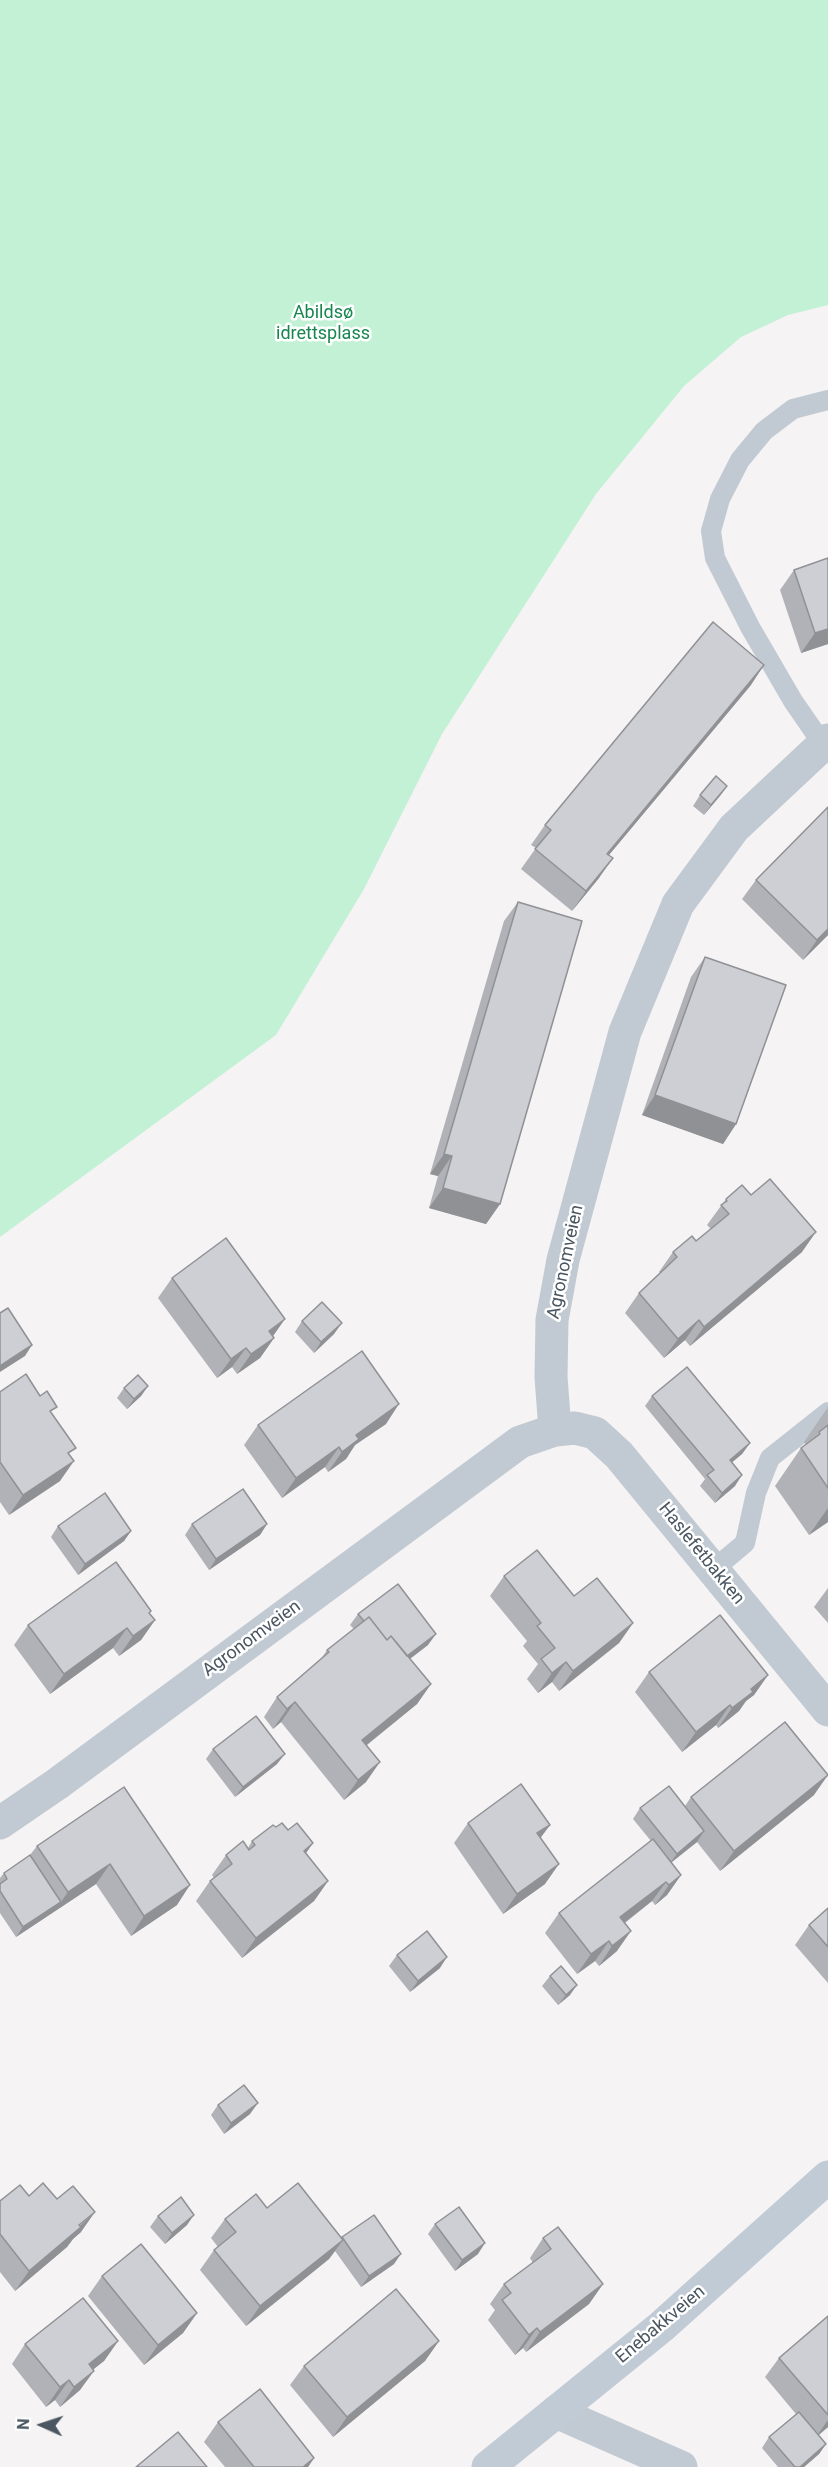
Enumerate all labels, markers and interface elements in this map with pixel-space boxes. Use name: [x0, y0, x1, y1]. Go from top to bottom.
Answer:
park label: Abildsø idrettsplass: [276, 302, 370, 344]
street label: Agronomveien: [543, 1203, 589, 1321]
street label: Haslefetbakken: [653, 1499, 749, 1609]
street label: Agronomveien: [199, 1596, 305, 1682]
street label: Enebakkveien: [612, 2281, 710, 2369]
north arrow: [12, 2395, 72, 2455]
text: N: [14, 2418, 33, 2430]

